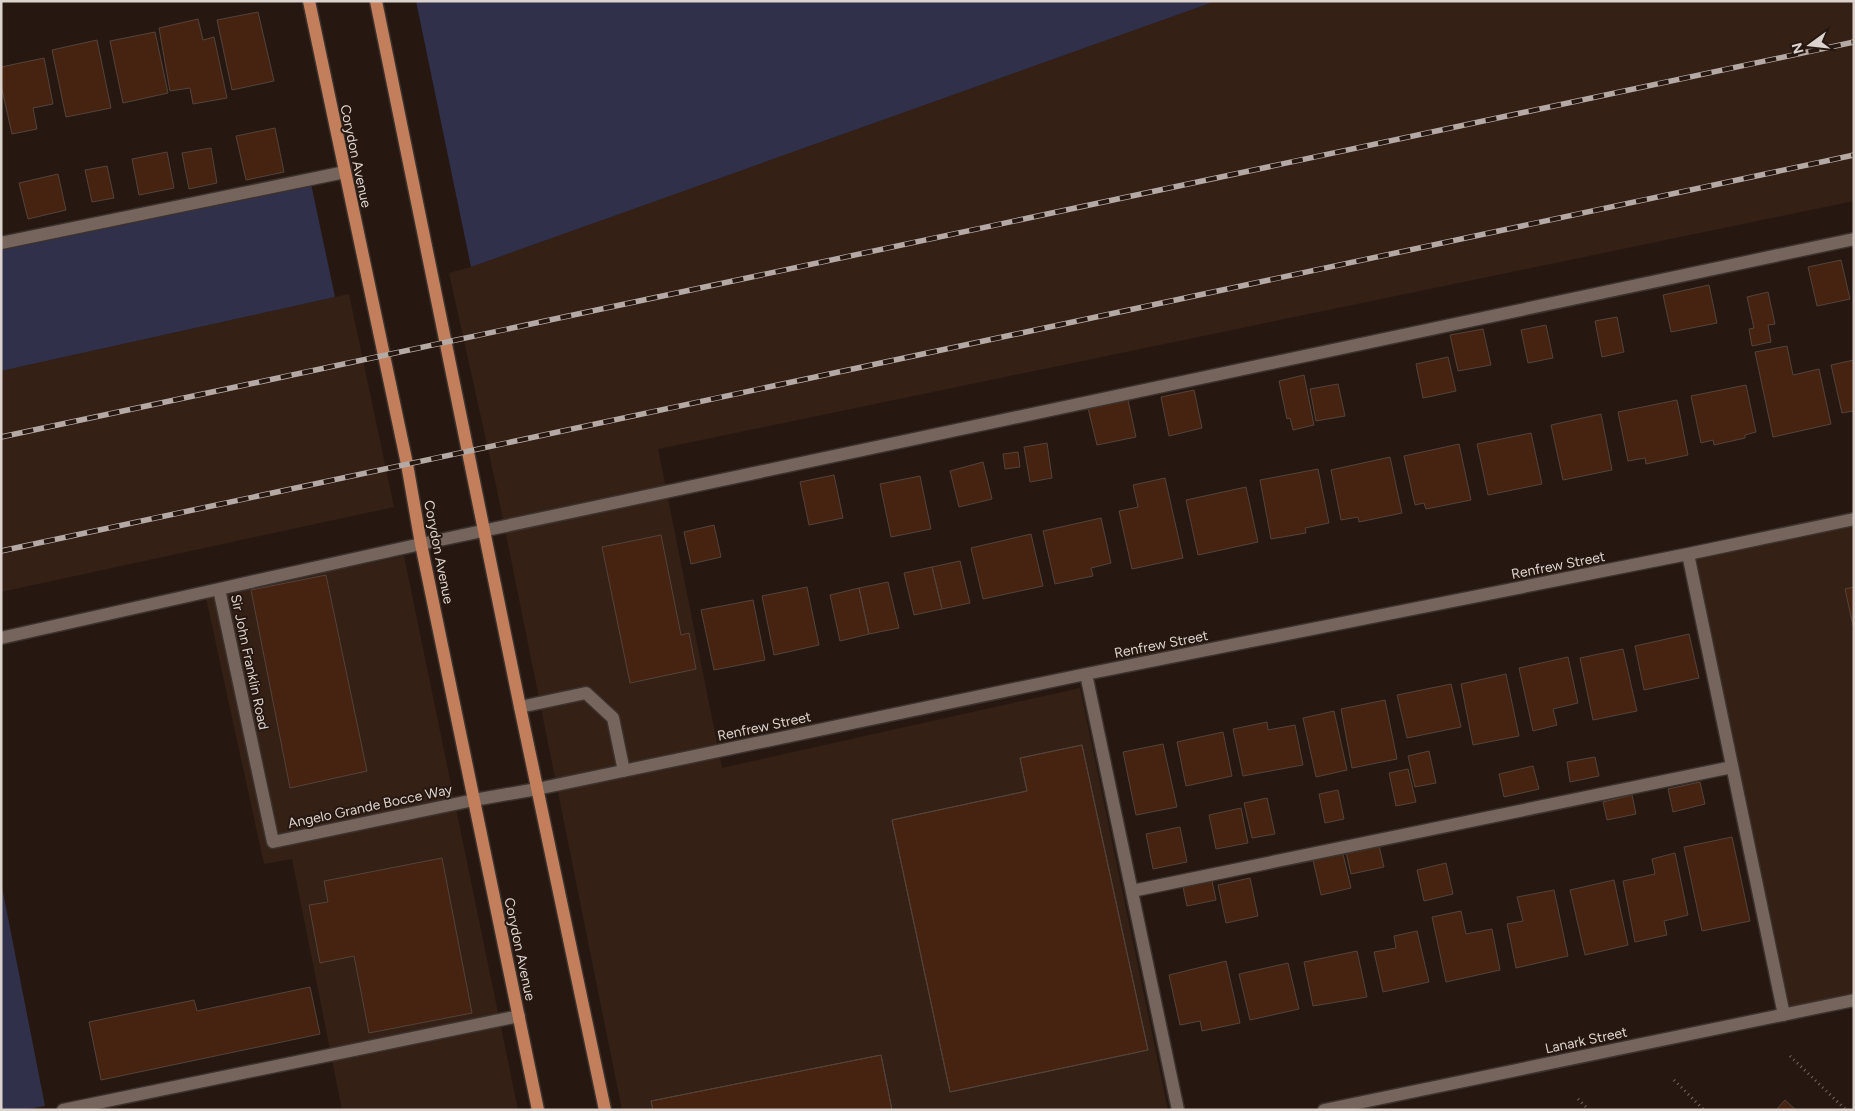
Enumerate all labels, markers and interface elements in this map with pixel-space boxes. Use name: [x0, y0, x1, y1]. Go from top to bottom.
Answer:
north arrow: [1785, 20, 1835, 70]
text: N: [1788, 41, 1808, 56]
street label: Corydon Avenue: [336, 103, 375, 210]
street label: Corydon Avenue: [420, 499, 457, 606]
street label: Renfrew Street: [1510, 548, 1606, 583]
street label: Sir John Franklin Road: [227, 593, 272, 731]
street label: Renfrew Street: [1113, 627, 1209, 662]
street label: Renfrew Street: [716, 708, 812, 745]
street label: Angelo Grande Bocce Way: [286, 781, 454, 832]
street label: Corydon Avenue: [500, 896, 539, 1003]
street label: Lanark Street: [1543, 1023, 1629, 1057]

